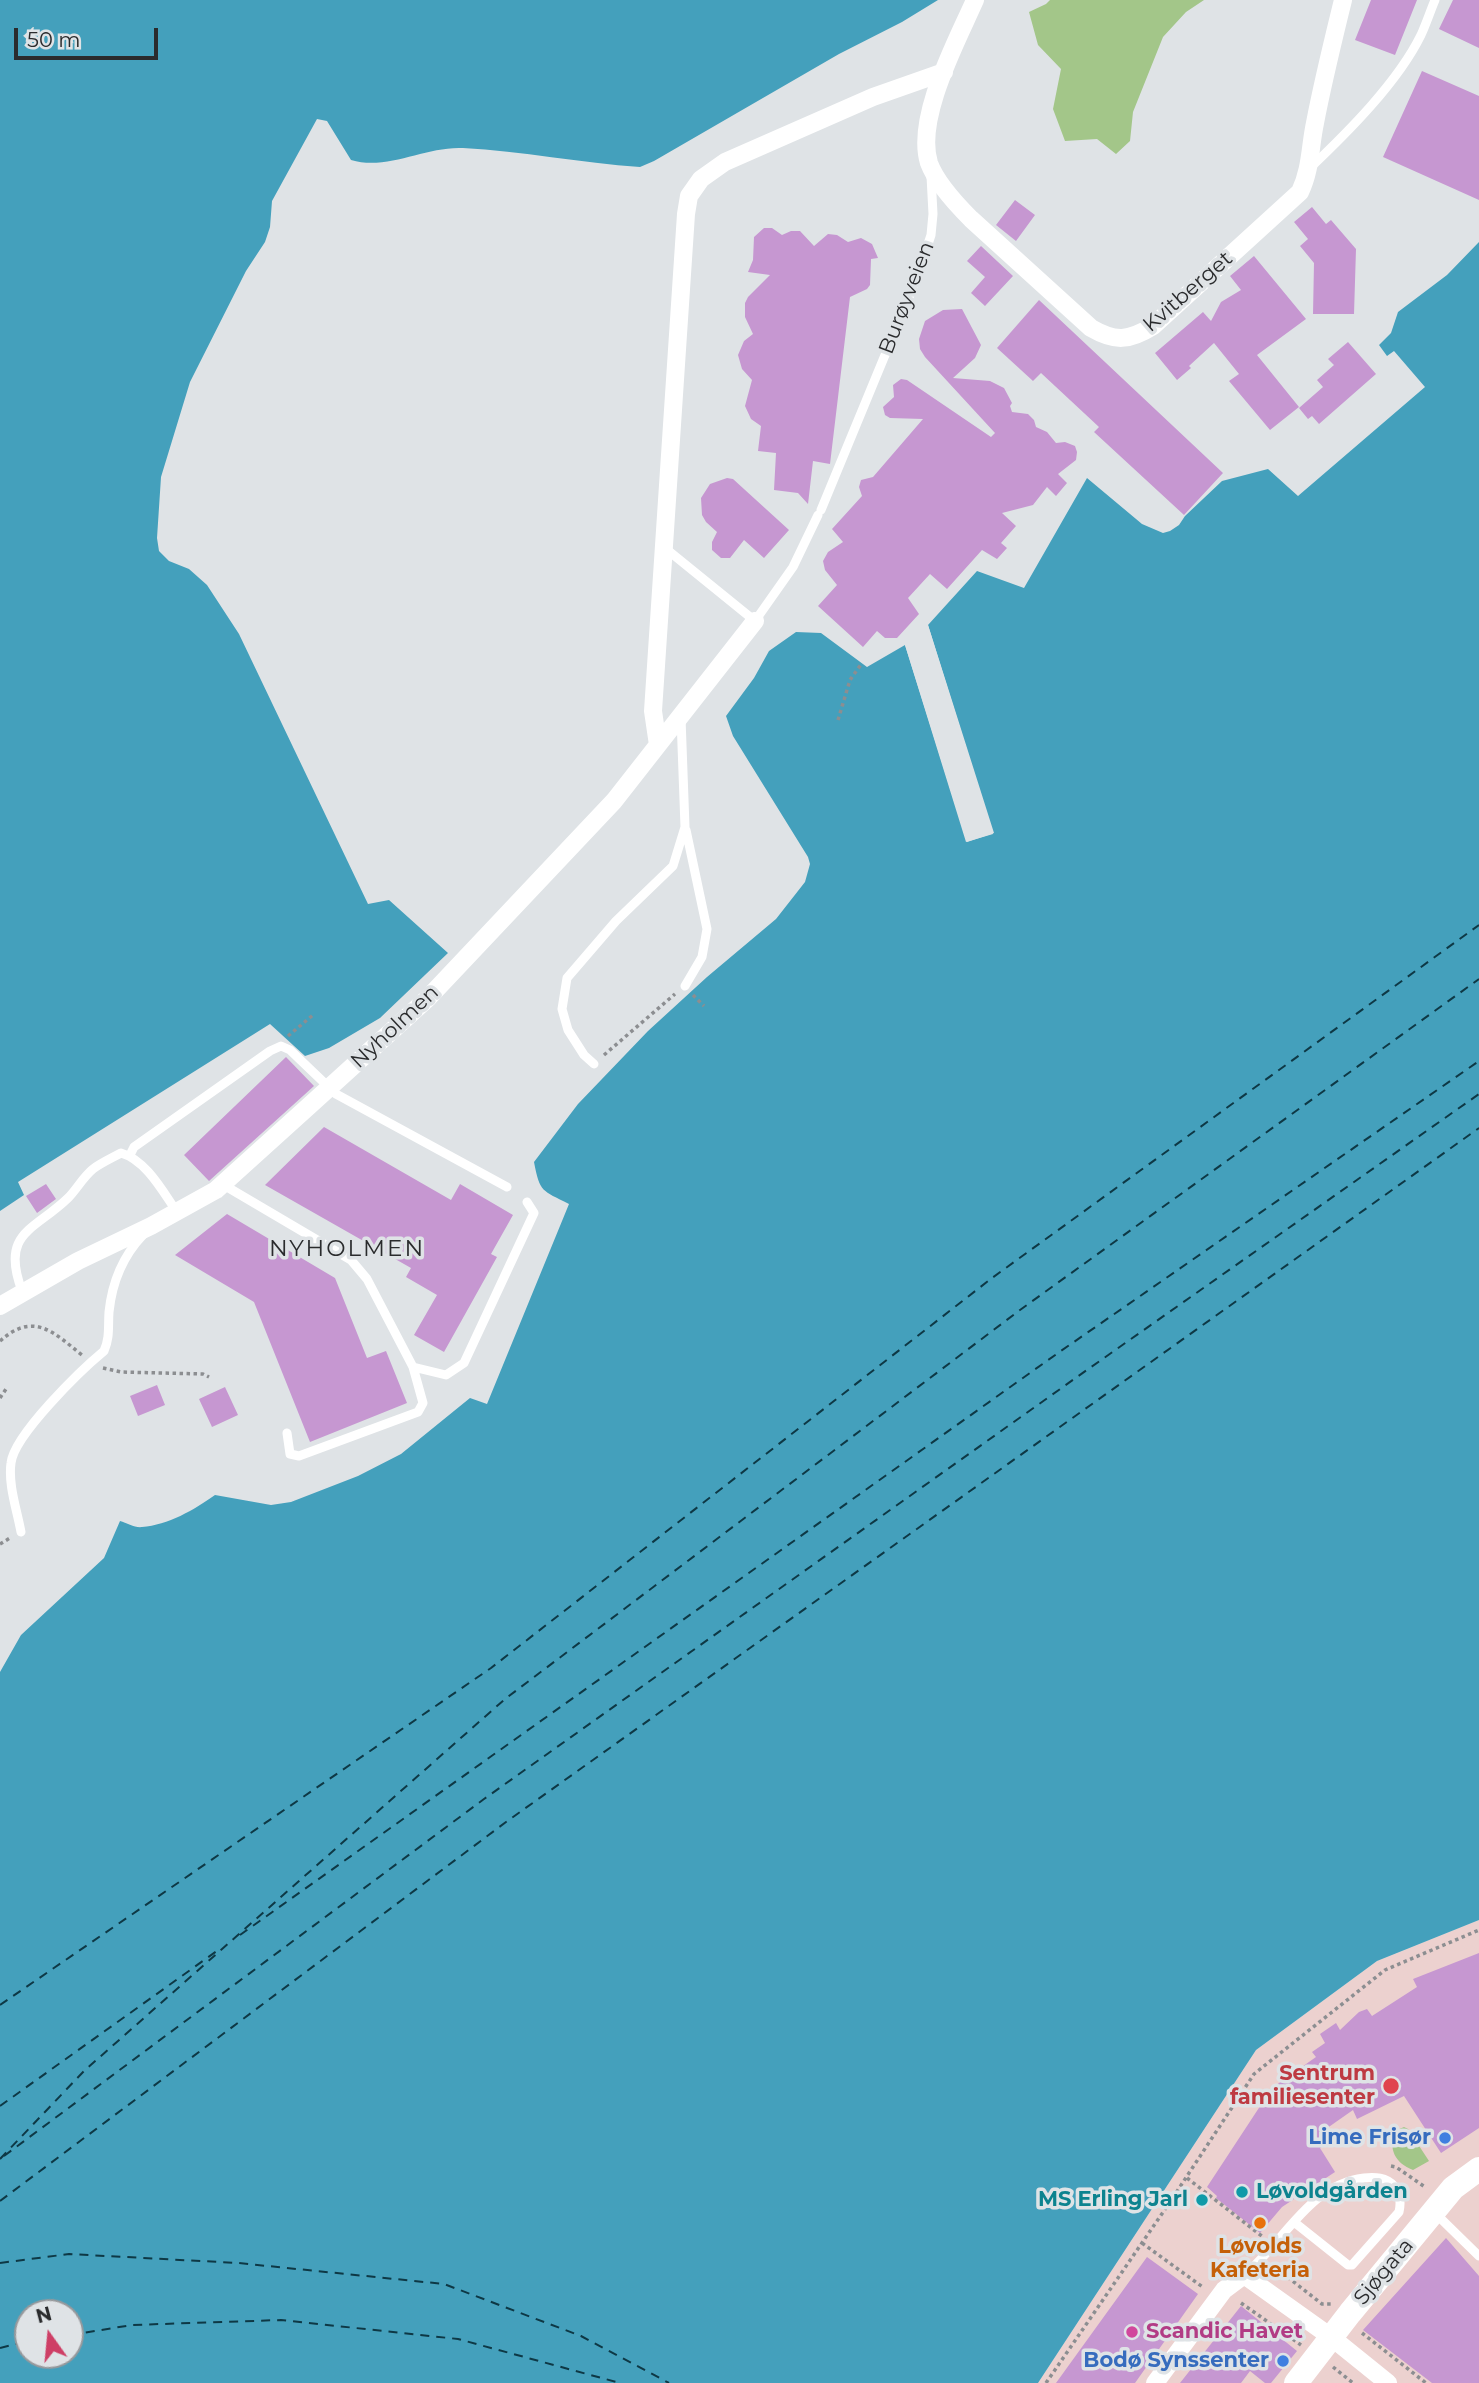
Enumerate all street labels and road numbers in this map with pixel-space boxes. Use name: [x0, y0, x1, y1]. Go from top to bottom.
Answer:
street label: Burøyveien: [874, 238, 940, 358]
street label: Kvitberget: [1138, 246, 1238, 338]
street label: Nyholmen: [346, 980, 444, 1074]
street label: Sjøgata: [1349, 2234, 1419, 2310]

